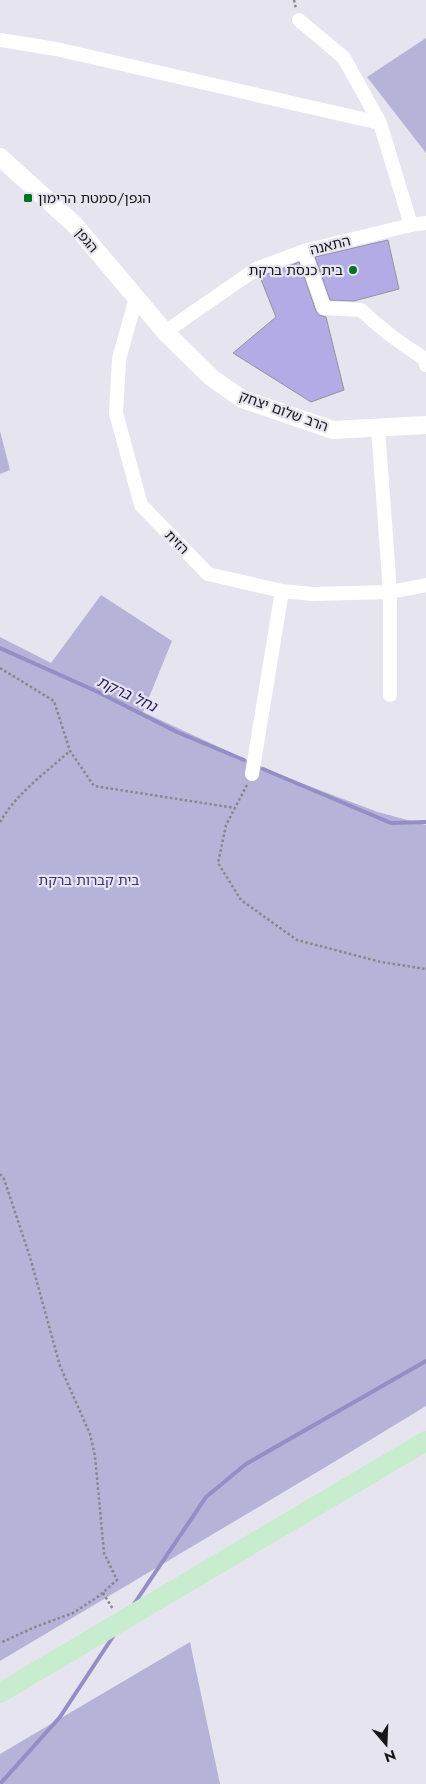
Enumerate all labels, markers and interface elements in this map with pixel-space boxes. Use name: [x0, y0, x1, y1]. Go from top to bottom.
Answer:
place label: הגפן/סמטת הרימון: [38, 188, 151, 208]
marker: הגפן/סמטת הרימון: [22, 192, 34, 204]
street label: הגפן: [71, 223, 103, 257]
street label: התאנה: [308, 230, 352, 260]
place label: בית כנסת ברקת: [249, 260, 343, 280]
marker: בית כנסת ברקת: [347, 264, 359, 276]
street label: הרב שלום יצחק: [237, 386, 331, 436]
street label: הזית: [160, 525, 194, 559]
water label: נחל ברקת: [93, 671, 162, 718]
park label: בית קברות ברקת: [39, 870, 139, 890]
north arrow: [361, 1719, 411, 1769]
text: N: [382, 1745, 399, 1768]

